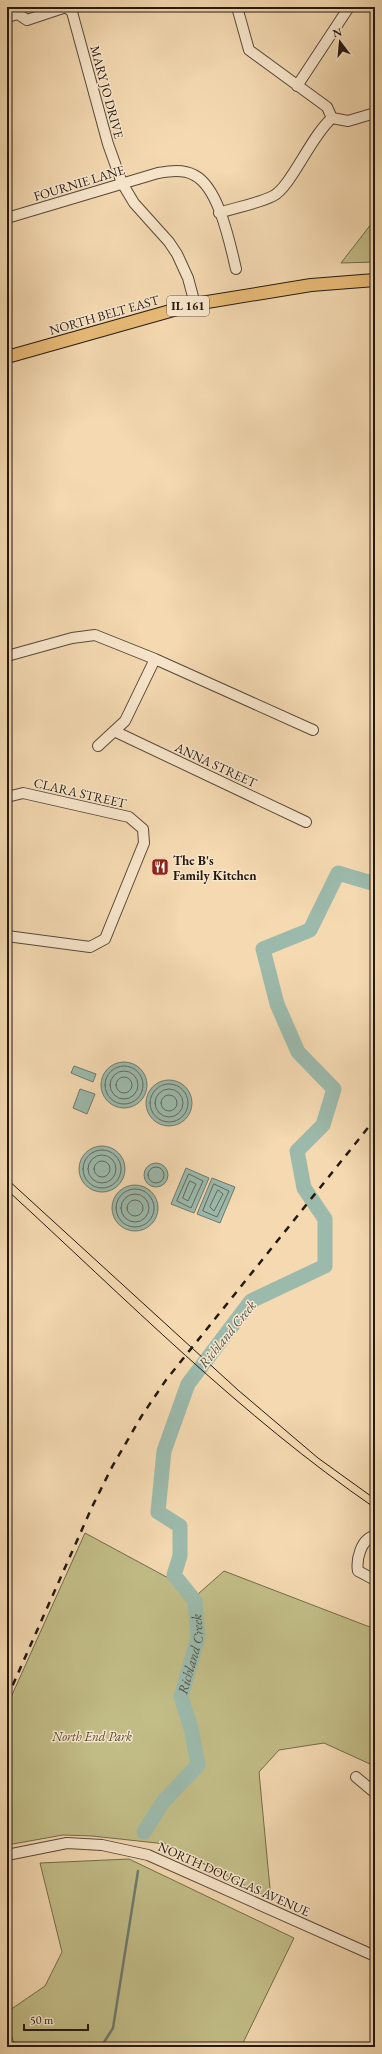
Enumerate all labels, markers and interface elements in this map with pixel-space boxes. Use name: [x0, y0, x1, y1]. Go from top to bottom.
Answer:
north arrow: [320, 22, 360, 62]
text: N: [331, 24, 344, 40]
street label: MARY JO DRIVE: [86, 44, 128, 140]
street label: FOURNIE LANE: [31, 161, 127, 205]
street label: NORTH BELT EAST: [47, 291, 161, 339]
road number: IL 161: [167, 296, 209, 316]
street label: ANNA STREET: [171, 738, 260, 792]
street label: CLARA STREET: [32, 774, 128, 812]
place label: The B's Family Kitchen: [173, 852, 257, 884]
restaurant icon: The B's Family Kitchen: [150, 857, 170, 877]
water label: Richland Creek: [194, 1296, 260, 1371]
water label: Richland Creek: [173, 1613, 208, 1696]
park label: North End Park: [51, 1728, 132, 1745]
street label: NORTH DOUGLAS AVENUE: [155, 1838, 313, 1920]
scale bar: [24, 2006, 88, 2032]
text: 50 m: [30, 2012, 54, 2028]

